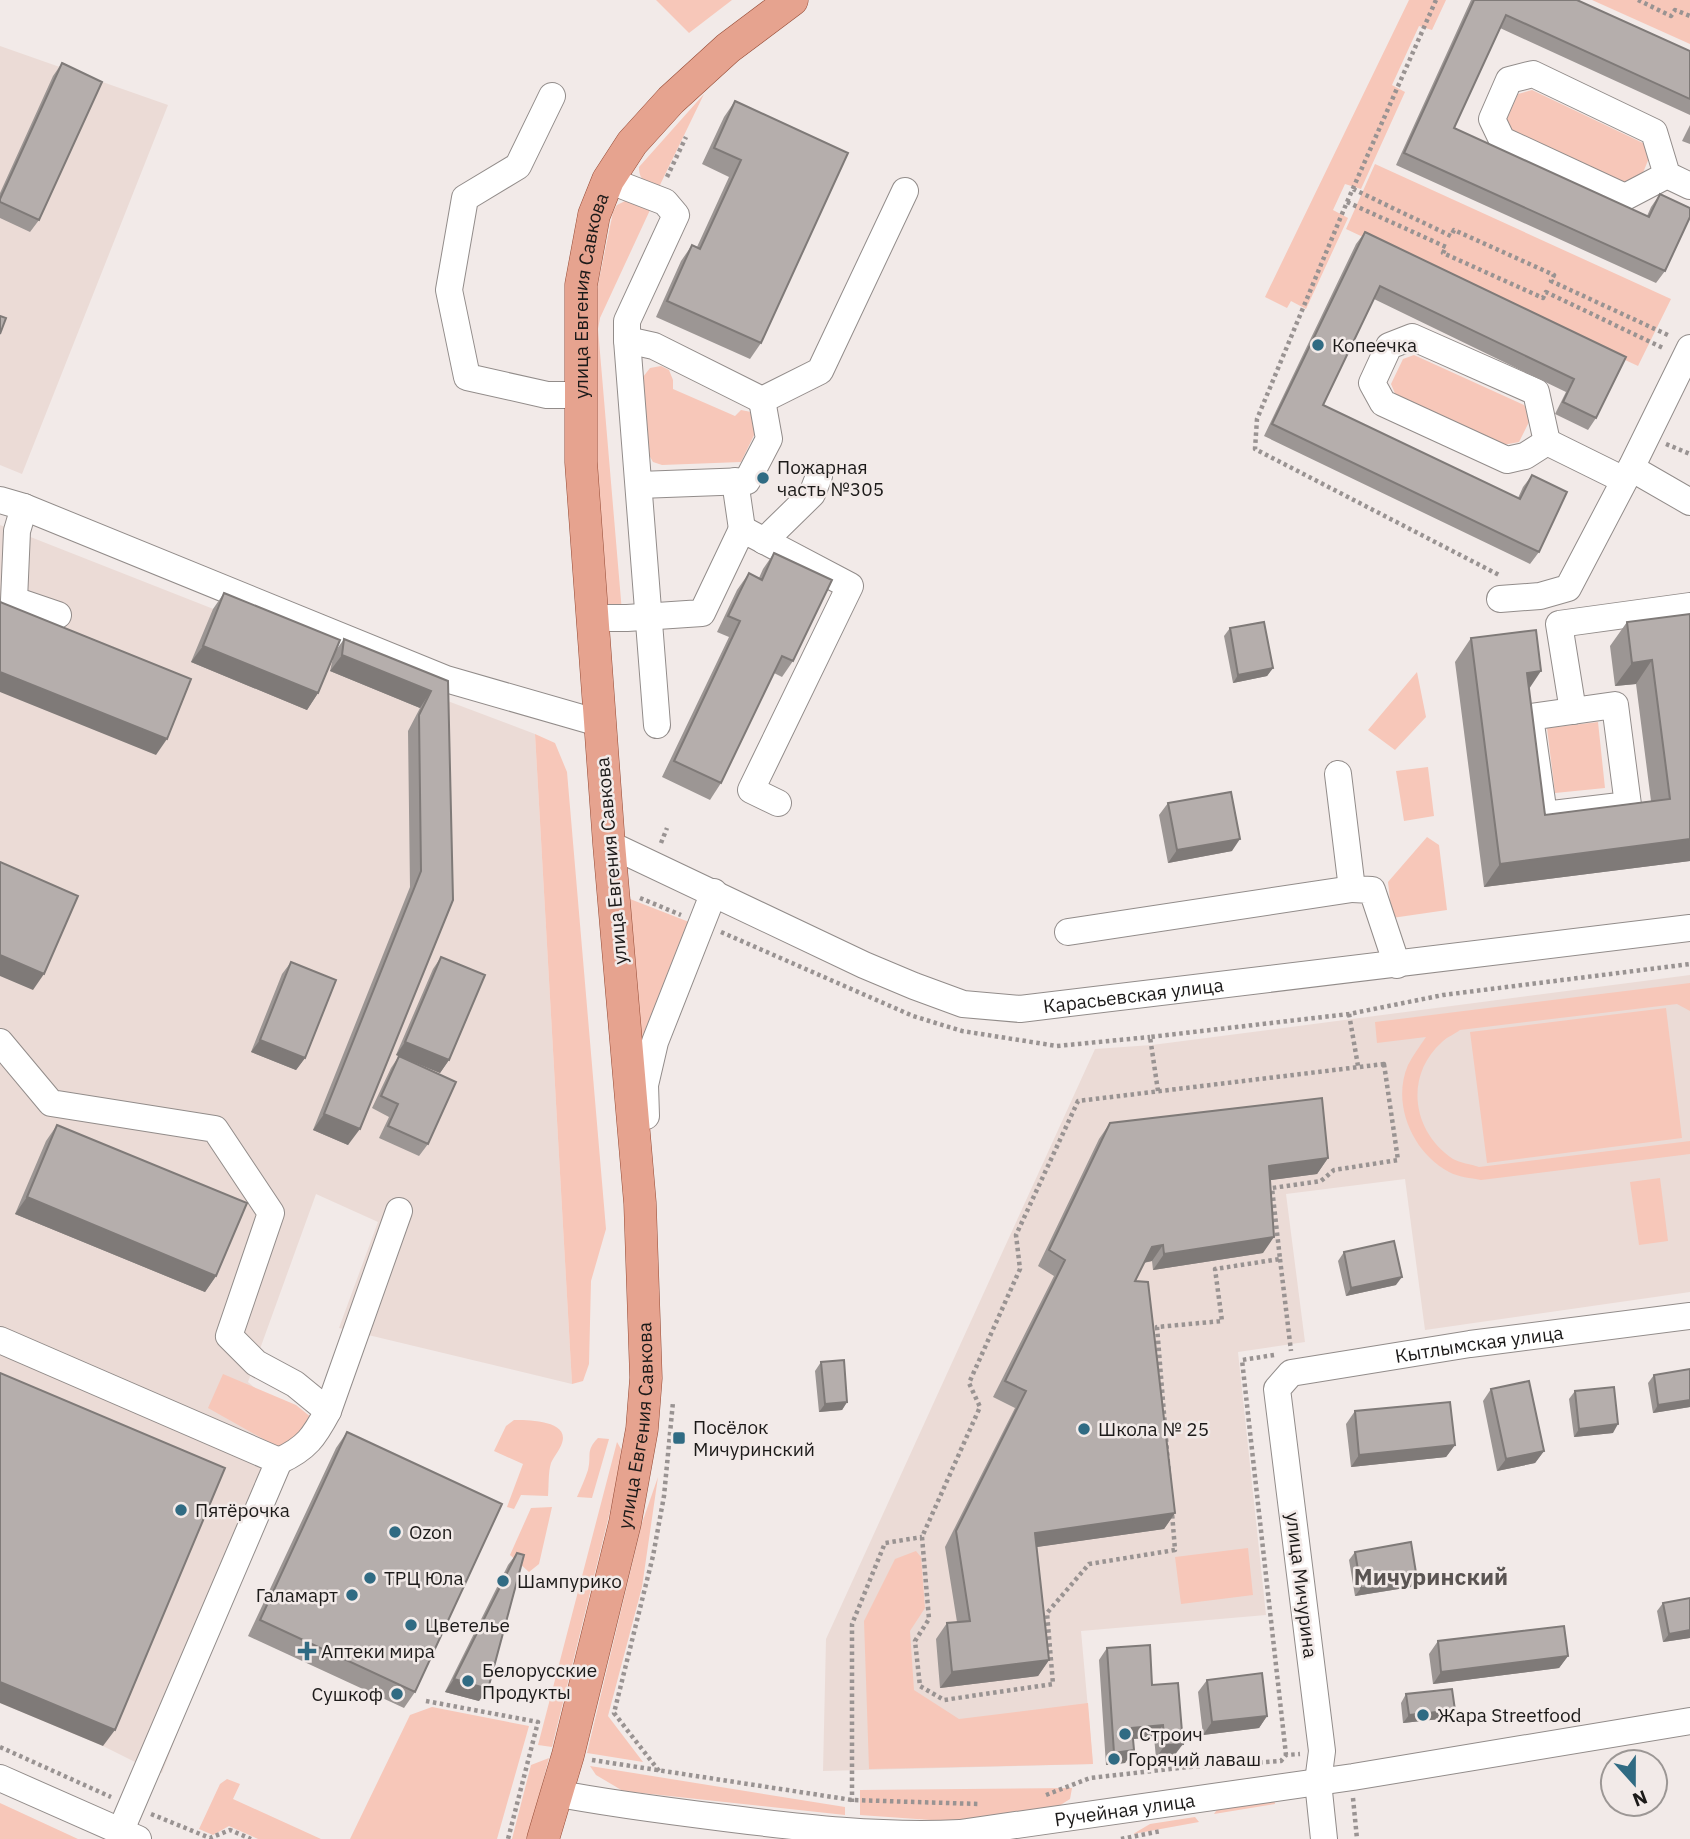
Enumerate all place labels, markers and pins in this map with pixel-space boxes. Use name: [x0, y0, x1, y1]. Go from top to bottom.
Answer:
place label: Копеечка: [1332, 333, 1417, 357]
marker: Копеечка: [1310, 337, 1326, 353]
place label: Пожарная часть №305: [777, 455, 884, 501]
marker: Пожарная часть №305: [755, 470, 771, 486]
place label: Посёлок Мичуринский: [693, 1415, 815, 1461]
place label: Школа № 25: [1098, 1417, 1209, 1441]
marker: Школа № 25: [1076, 1421, 1092, 1437]
marker: Посёлок Мичуринский: [671, 1430, 687, 1446]
place label: Пятёрочка: [195, 1498, 290, 1522]
marker: Пятёрочка: [173, 1502, 189, 1518]
place label: Ozon: [409, 1520, 453, 1544]
marker: Ozon: [387, 1524, 403, 1540]
place label: ТРЦ Юла: [384, 1566, 464, 1590]
place label: Шампурико: [517, 1569, 622, 1593]
marker: ТРЦ Юла: [362, 1570, 378, 1586]
marker: Шампурико: [495, 1573, 511, 1589]
place label: Галамарт: [256, 1583, 338, 1607]
marker: Галамарт: [344, 1587, 360, 1603]
place label: Цветелье: [425, 1613, 510, 1637]
marker: Цветелье: [403, 1617, 419, 1633]
place label: Аптеки мира: [321, 1639, 435, 1663]
marker: Аптеки мира: [299, 1643, 315, 1659]
place label: Белорусские Продукты: [482, 1658, 597, 1704]
marker: Белорусские Продукты: [460, 1673, 476, 1689]
place label: Сушкоф: [311, 1682, 383, 1706]
marker: Сушкоф: [389, 1686, 405, 1702]
place label: Жара Streetfood: [1437, 1703, 1582, 1727]
marker: Жара Streetfood: [1415, 1707, 1431, 1723]
place label: Строич: [1139, 1722, 1203, 1746]
marker: Строич: [1117, 1726, 1133, 1742]
place label: Горячий лаваш: [1128, 1747, 1261, 1771]
marker: Горячий лаваш: [1106, 1751, 1122, 1767]

